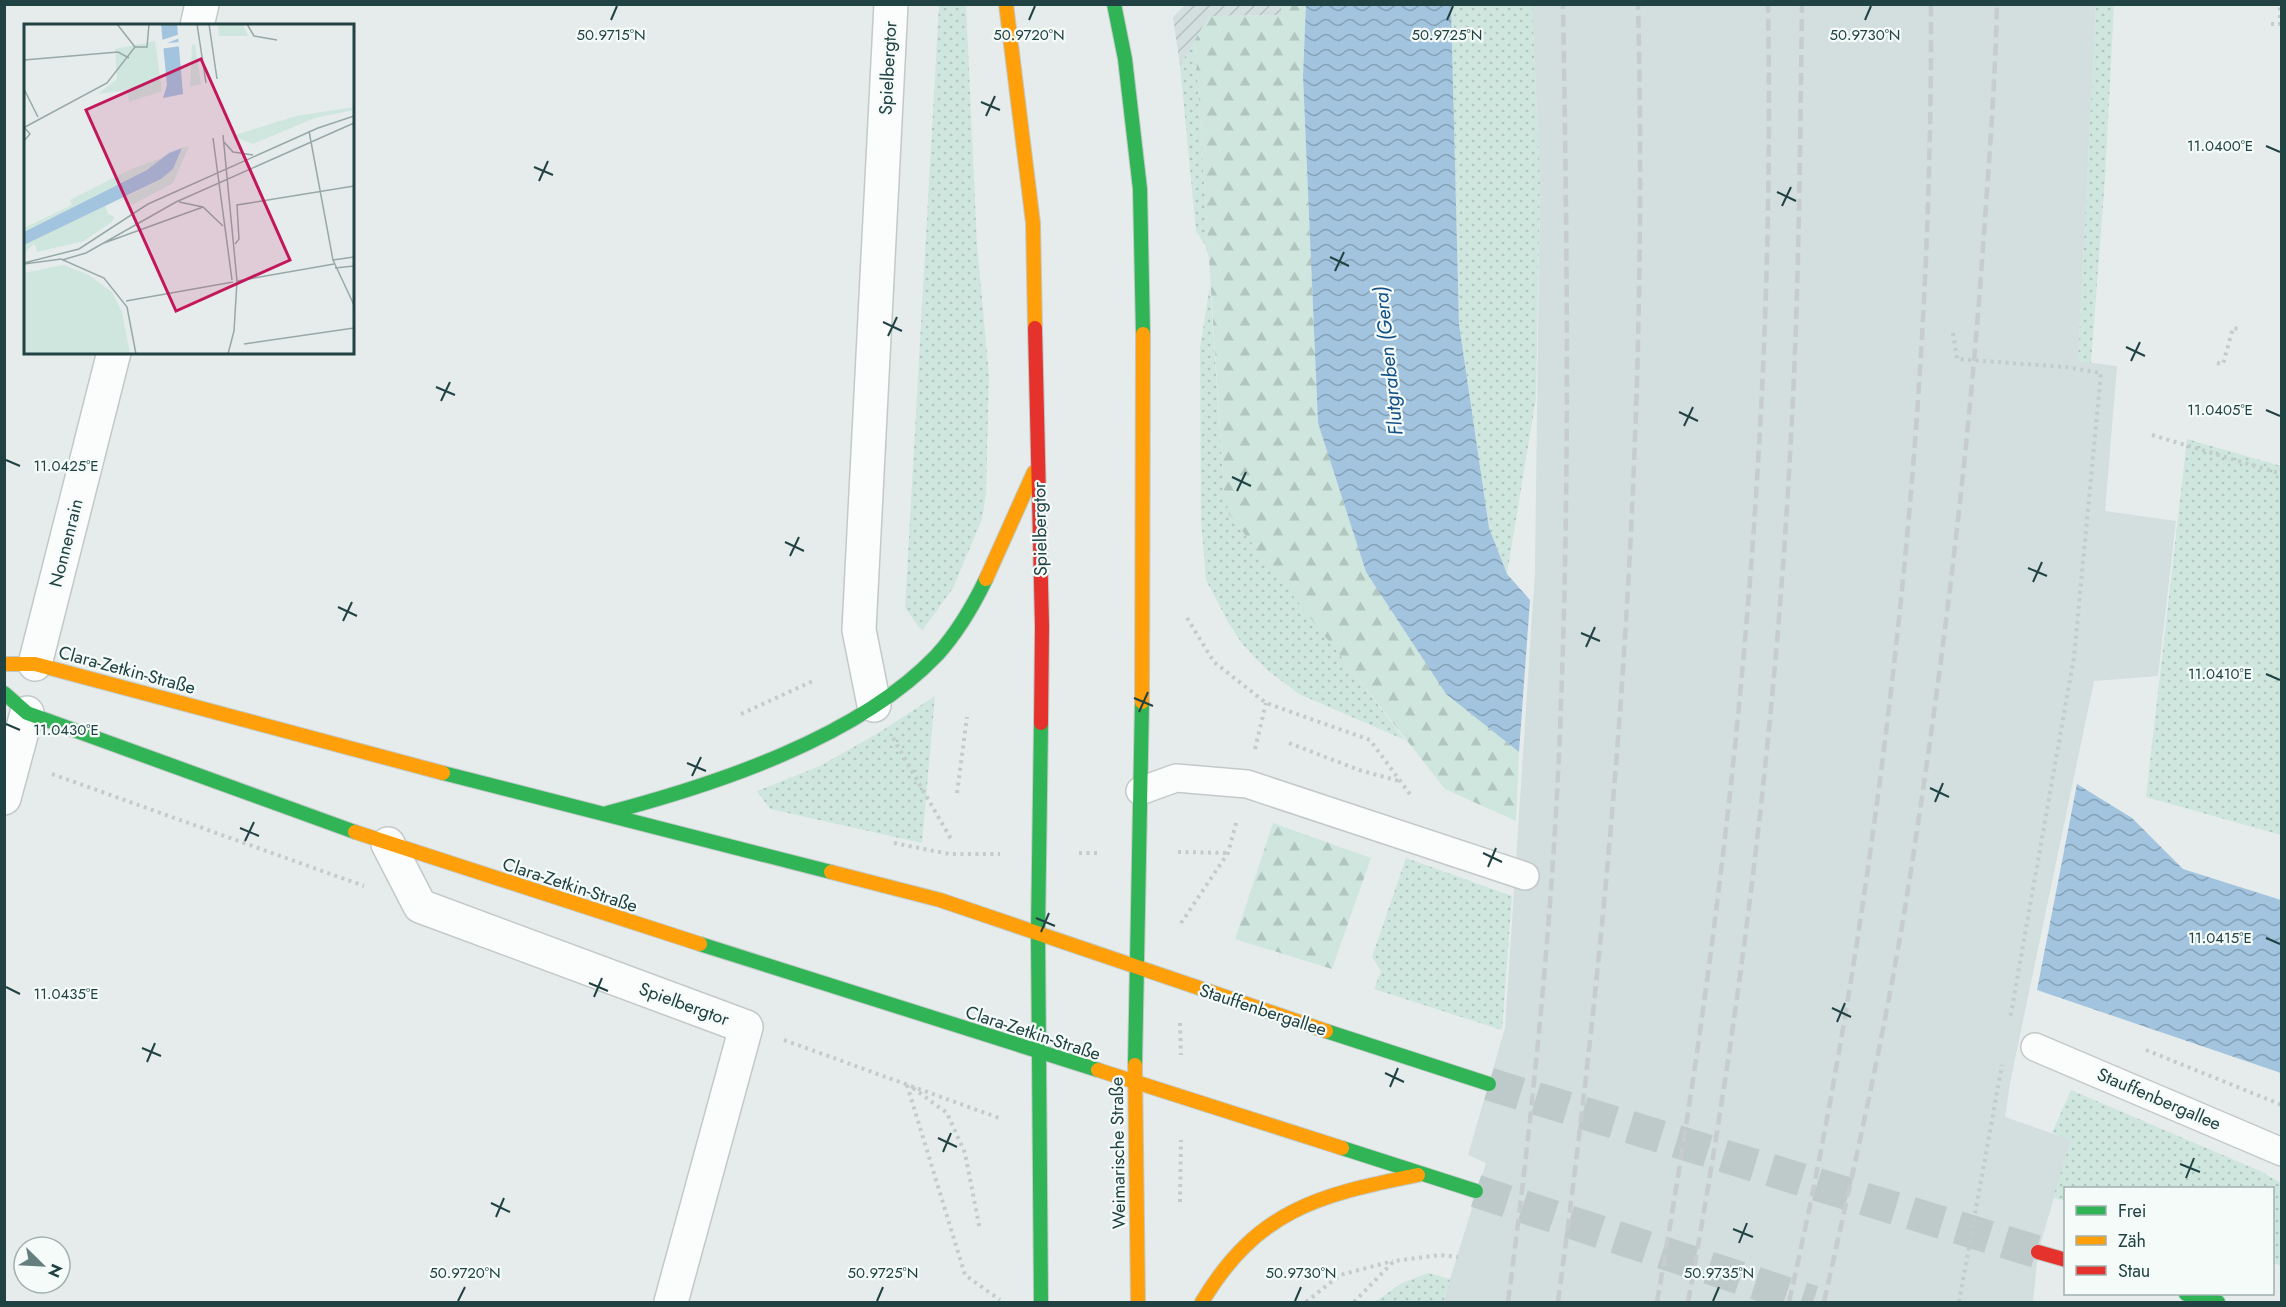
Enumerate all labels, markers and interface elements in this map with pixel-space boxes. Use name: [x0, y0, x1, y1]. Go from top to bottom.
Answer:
street label: Spielbergtor: [873, 19, 903, 116]
inset map: [24, 24, 354, 354]
text: 50.9715°N: [576, 24, 646, 46]
text: 50.9720°N: [993, 24, 1065, 46]
text: 50.9725°N: [1412, 24, 1482, 46]
text: 50.9730°N: [1829, 24, 1901, 46]
text: 11.0400°E: [2187, 135, 2253, 157]
water label: Flutgraben (Gera): [1366, 285, 1411, 437]
text: 11.0405°E: [2187, 399, 2253, 421]
text: 11.0425°E: [33, 455, 99, 477]
street label: Spielbergtor: [1026, 481, 1054, 576]
street label: Nonnenrain: [42, 496, 90, 590]
street label: Clara-Zetkin-Straße: [56, 639, 198, 701]
text: 11.0410°E: [2188, 663, 2252, 685]
text: 11.0430°E: [33, 719, 99, 741]
street label: Clara-Zetkin-Straße: [499, 851, 641, 919]
text: 11.0415°E: [2188, 927, 2252, 949]
street label: Spielbergtor: [635, 976, 733, 1033]
street label: Stauffenbergallee: [1196, 977, 1330, 1043]
text: 11.0435°E: [34, 983, 98, 1005]
street label: Clara-Zetkin-Straße: [962, 999, 1104, 1067]
street label: Stauffenbergallee: [2093, 1061, 2225, 1137]
street label: Weimarische Straße: [1104, 1077, 1132, 1229]
legend: [2064, 1187, 2274, 1295]
text: Frei: [2118, 1198, 2147, 1224]
text: Zäh: [2118, 1228, 2146, 1254]
north arrow: [12, 1235, 72, 1295]
text: Stau: [2118, 1258, 2150, 1284]
text: N: [42, 1260, 68, 1281]
text: 50.9720°N: [429, 1262, 501, 1284]
text: 50.9725°N: [848, 1262, 918, 1284]
text: 50.9730°N: [1265, 1262, 1337, 1284]
text: 50.9735°N: [1684, 1262, 1754, 1284]

